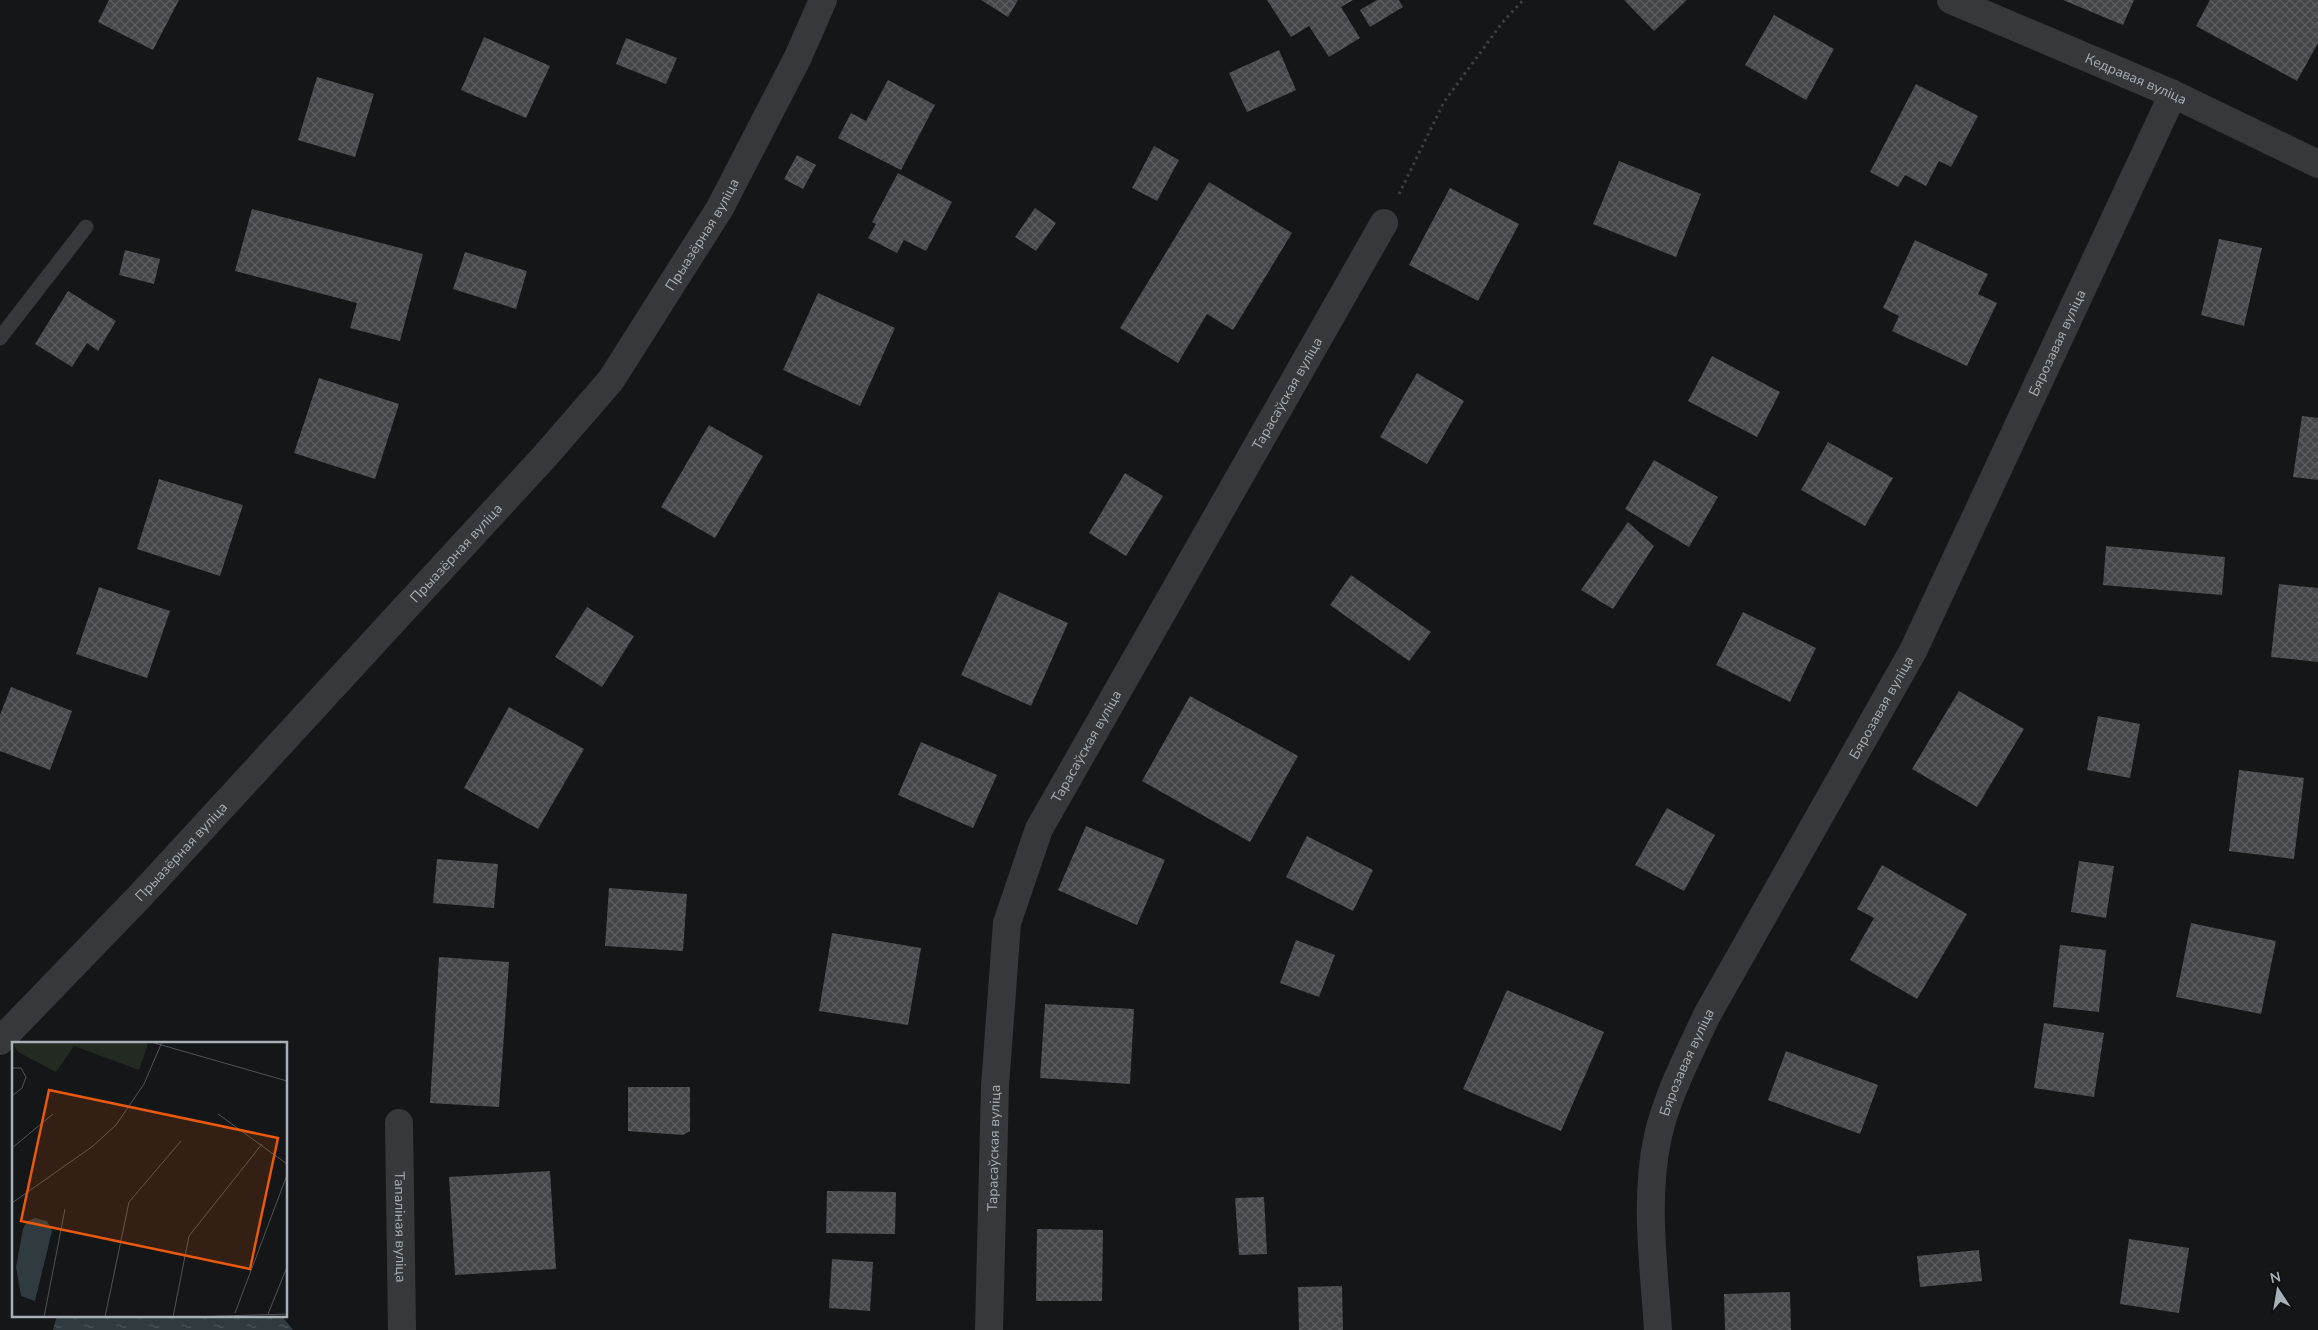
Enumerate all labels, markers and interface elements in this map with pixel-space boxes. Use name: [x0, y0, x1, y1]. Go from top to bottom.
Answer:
street label: Кедравая вуліца: [2082, 48, 2190, 109]
street label: Прыазёрная вуліца: [661, 175, 743, 294]
street label: Бярозавая вуліца: [2024, 286, 2090, 399]
street label: Тарасаўская вуліца: [1247, 334, 1327, 453]
street label: Прыазёрная вуліца: [405, 499, 506, 607]
street label: Бярозавая вуліца: [1844, 652, 1918, 762]
street label: Тарасаўская вуліца: [1046, 686, 1126, 806]
street label: Прыазёрная вуліца: [131, 798, 231, 905]
street label: Бярозавая вуліца: [1655, 1005, 1718, 1118]
inset map: [12, 1042, 288, 1318]
street label: Тарасаўская вуліца: [982, 1084, 1005, 1212]
street label: Тапаліная вуліца: [390, 1171, 411, 1283]
north arrow: [2253, 1265, 2303, 1315]
text: N: [2268, 1267, 2283, 1288]

